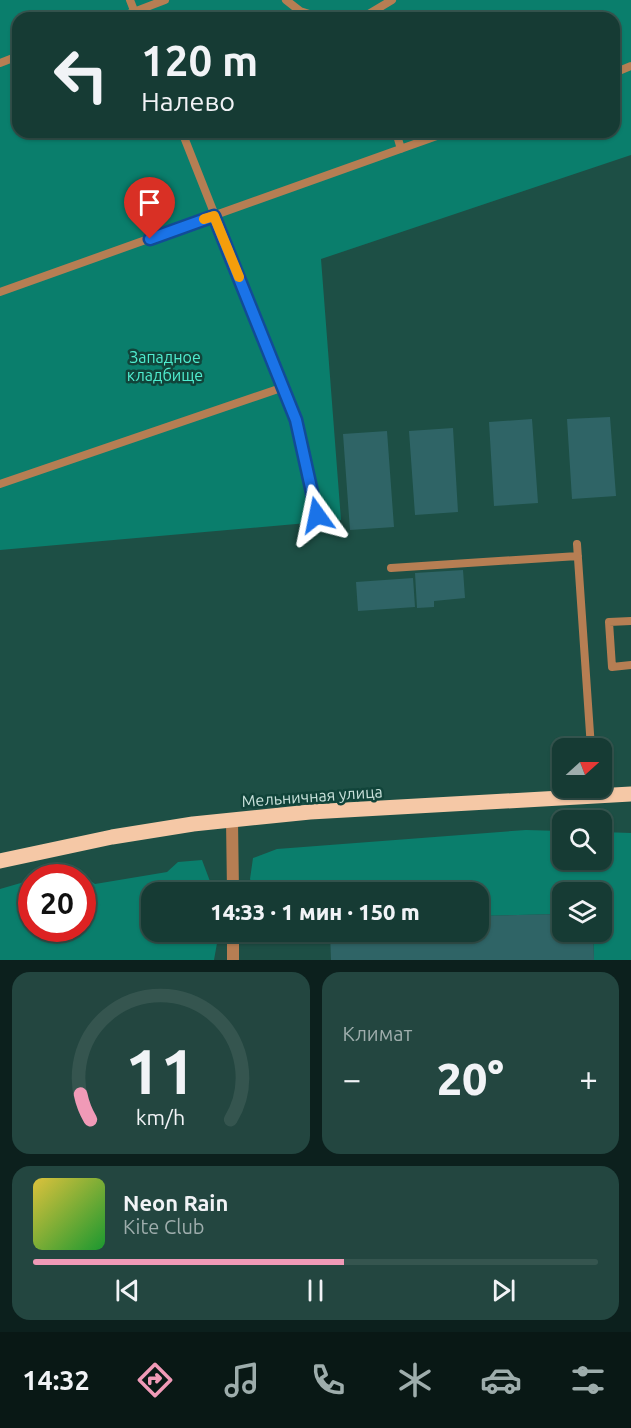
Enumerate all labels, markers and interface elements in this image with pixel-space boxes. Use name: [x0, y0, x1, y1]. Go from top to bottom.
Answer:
icon: left: [42, 36, 120, 114]
text: 120 m: [141, 37, 258, 84]
text: Налево: [141, 86, 235, 116]
pin: [124, 177, 175, 239]
icon: arrive: [133, 186, 166, 219]
park label: Западное кладбище: [127, 348, 203, 384]
position arrow: [285, 483, 349, 547]
north arrow: [552, 738, 612, 798]
map controls: [552, 738, 612, 942]
street label: Мельничная улица: [241, 782, 383, 810]
button: search: [552, 810, 612, 870]
speed limit sign: 20: [18, 864, 96, 942]
button: layers: [552, 882, 612, 942]
text: 14:33 · 1 мин · 150 m: [210, 899, 420, 924]
text: Климат: [343, 1022, 412, 1045]
text: 11: [126, 1036, 196, 1106]
text: 20°: [437, 1053, 504, 1104]
text: −: [343, 1060, 361, 1097]
text: +: [579, 1060, 598, 1097]
text: km/h: [136, 1105, 185, 1129]
text: Neon Rain: [123, 1190, 228, 1215]
text: Kite Club: [123, 1215, 205, 1238]
icon: previous: [111, 1274, 144, 1307]
icon: pause: [299, 1274, 332, 1307]
icon: next: [487, 1274, 520, 1307]
icon: directions: [134, 1359, 176, 1401]
icon: music: [221, 1359, 263, 1401]
icon: phone: [307, 1359, 349, 1401]
icon: climate: [394, 1359, 436, 1401]
icon: car: [480, 1359, 522, 1401]
icon: filters: [567, 1359, 609, 1401]
text: 14:32: [22, 1365, 90, 1395]

